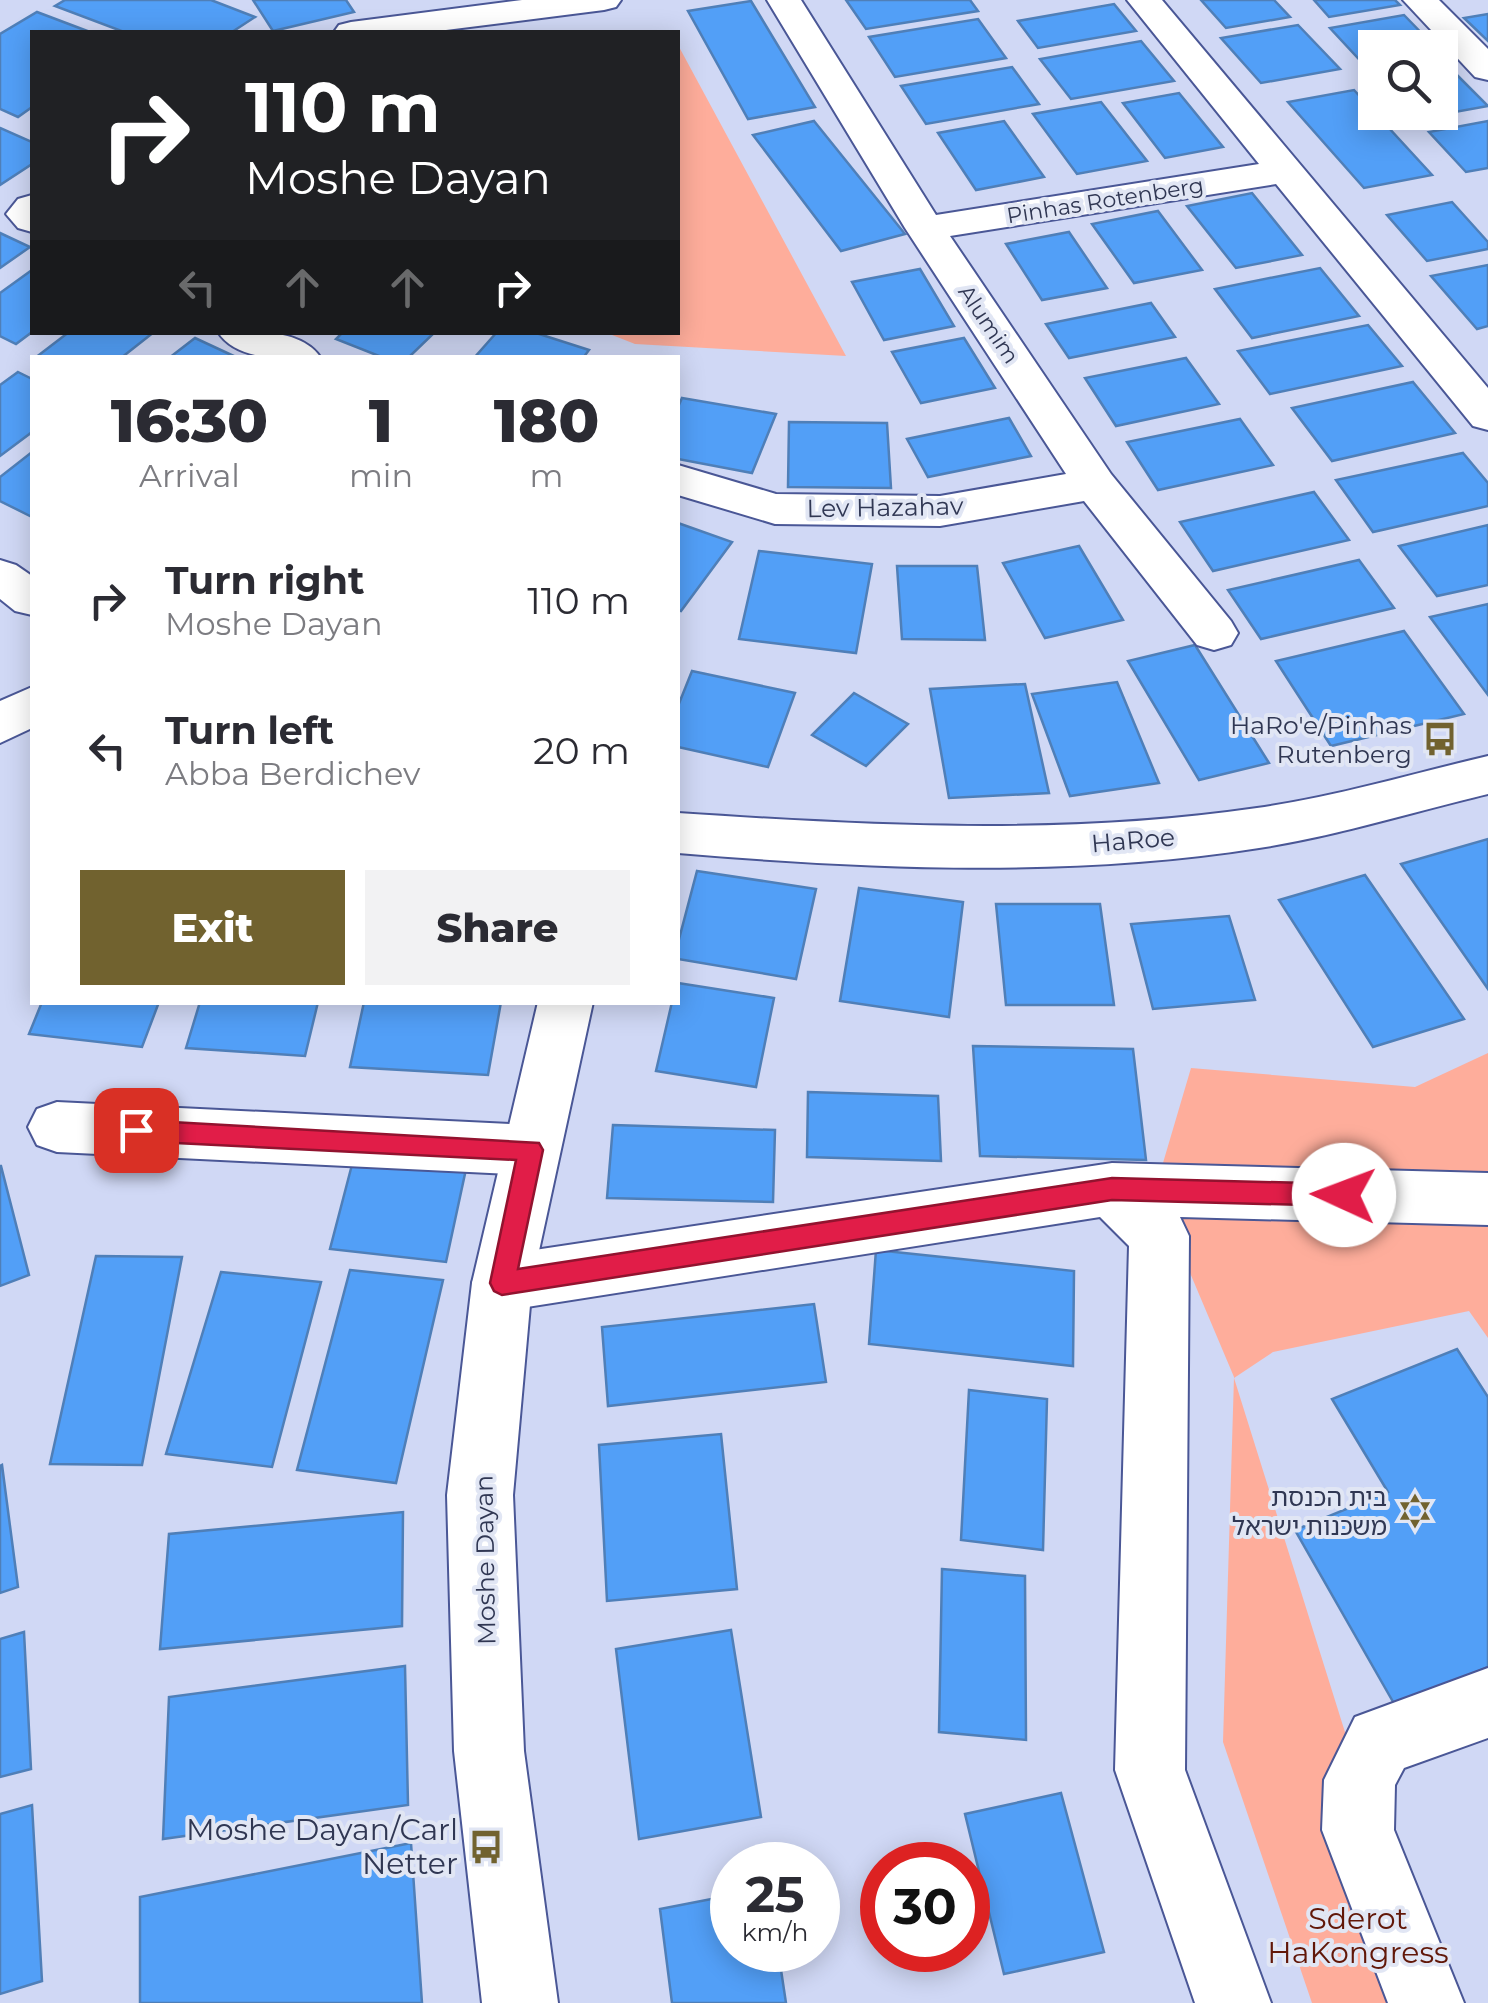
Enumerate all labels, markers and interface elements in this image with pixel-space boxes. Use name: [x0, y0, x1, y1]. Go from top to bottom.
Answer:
map controls: [1358, 30, 1458, 130]
button: search: [1358, 30, 1458, 130]
text: 110 m: [245, 64, 441, 150]
icon: right: [80, 70, 210, 200]
text: Moshe Dayan: [245, 150, 551, 205]
street label: Pinhas Rotenberg: [1005, 172, 1206, 229]
icon: left: [170, 260, 225, 315]
icon: ahead: [275, 260, 330, 315]
icon: ahead: [380, 260, 435, 315]
icon: right: [485, 260, 540, 315]
street label: Alumim: [952, 280, 1025, 369]
text: 16:30: [111, 384, 268, 457]
text: 1: [369, 384, 393, 457]
text: 180: [494, 384, 599, 457]
text: Arrival: [139, 456, 240, 495]
text: min: [349, 456, 413, 495]
text: m: [530, 456, 564, 495]
street label: Lev Hazahav: [806, 491, 964, 523]
text: Turn right: [165, 557, 364, 604]
icon: right: [80, 573, 135, 628]
text: 110 m: [527, 577, 630, 624]
text: Moshe Dayan: [165, 604, 383, 643]
text: Turn left: [165, 707, 334, 754]
place label: HaRo'e/Pinhas Rutenberg: [1230, 710, 1412, 769]
bus stop icon: HaRo'e/Pinhas Rutenberg: [1421, 720, 1459, 758]
icon: left: [80, 723, 135, 778]
text: 20 m: [533, 727, 630, 774]
text: Abba Berdichev: [165, 754, 420, 793]
street label: HaRoe: [1090, 821, 1176, 859]
button: Exit: [80, 870, 345, 985]
button: Share: [365, 870, 630, 985]
pin: [94, 1088, 179, 1173]
icon: arrive: [109, 1103, 164, 1158]
position arrow: [1292, 1143, 1396, 1247]
street label: Moshe Dayan: [469, 1475, 501, 1645]
place label: בית הכנסת משכנות ישראל: [1232, 1482, 1387, 1541]
synagogue icon: בית הכנסת משכנות ישראל: [1396, 1492, 1434, 1530]
place label: Moshe Dayan/Carl Netter: [186, 1811, 458, 1882]
bus stop icon: Moshe Dayan/Carl Netter: [467, 1828, 505, 1866]
speed limit sign: 30: [860, 1842, 990, 1972]
text: 25: [745, 1864, 805, 1925]
park label: Sderot HaKongress: [1267, 1900, 1449, 1971]
text: km/h: [742, 1917, 808, 1947]

